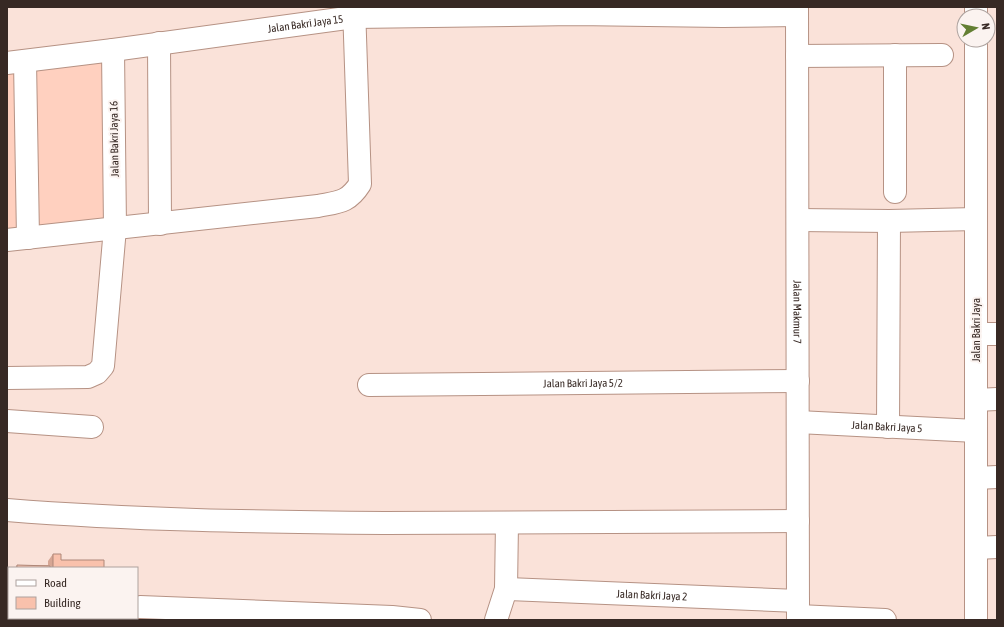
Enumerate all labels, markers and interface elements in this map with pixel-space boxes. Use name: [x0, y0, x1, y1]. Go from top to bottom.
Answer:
north arrow: [956, 8, 996, 48]
street label: Jalan Bakri Jaya 15: [267, 13, 344, 35]
text: N: [979, 22, 992, 31]
street label: Jalan Bakri Jaya 16: [107, 101, 121, 177]
street label: Jalan Makmur 7: [791, 280, 804, 344]
street label: Jalan Bakri Jaya: [970, 298, 982, 362]
street label: Jalan Bakri Jaya 5/2: [543, 377, 623, 389]
street label: Jalan Bakri Jaya 5: [851, 419, 923, 434]
legend: [8, 567, 138, 619]
text: Road: [44, 576, 67, 590]
street label: Jalan Bakri Jaya 2: [616, 588, 688, 602]
text: Building: [44, 596, 82, 610]

